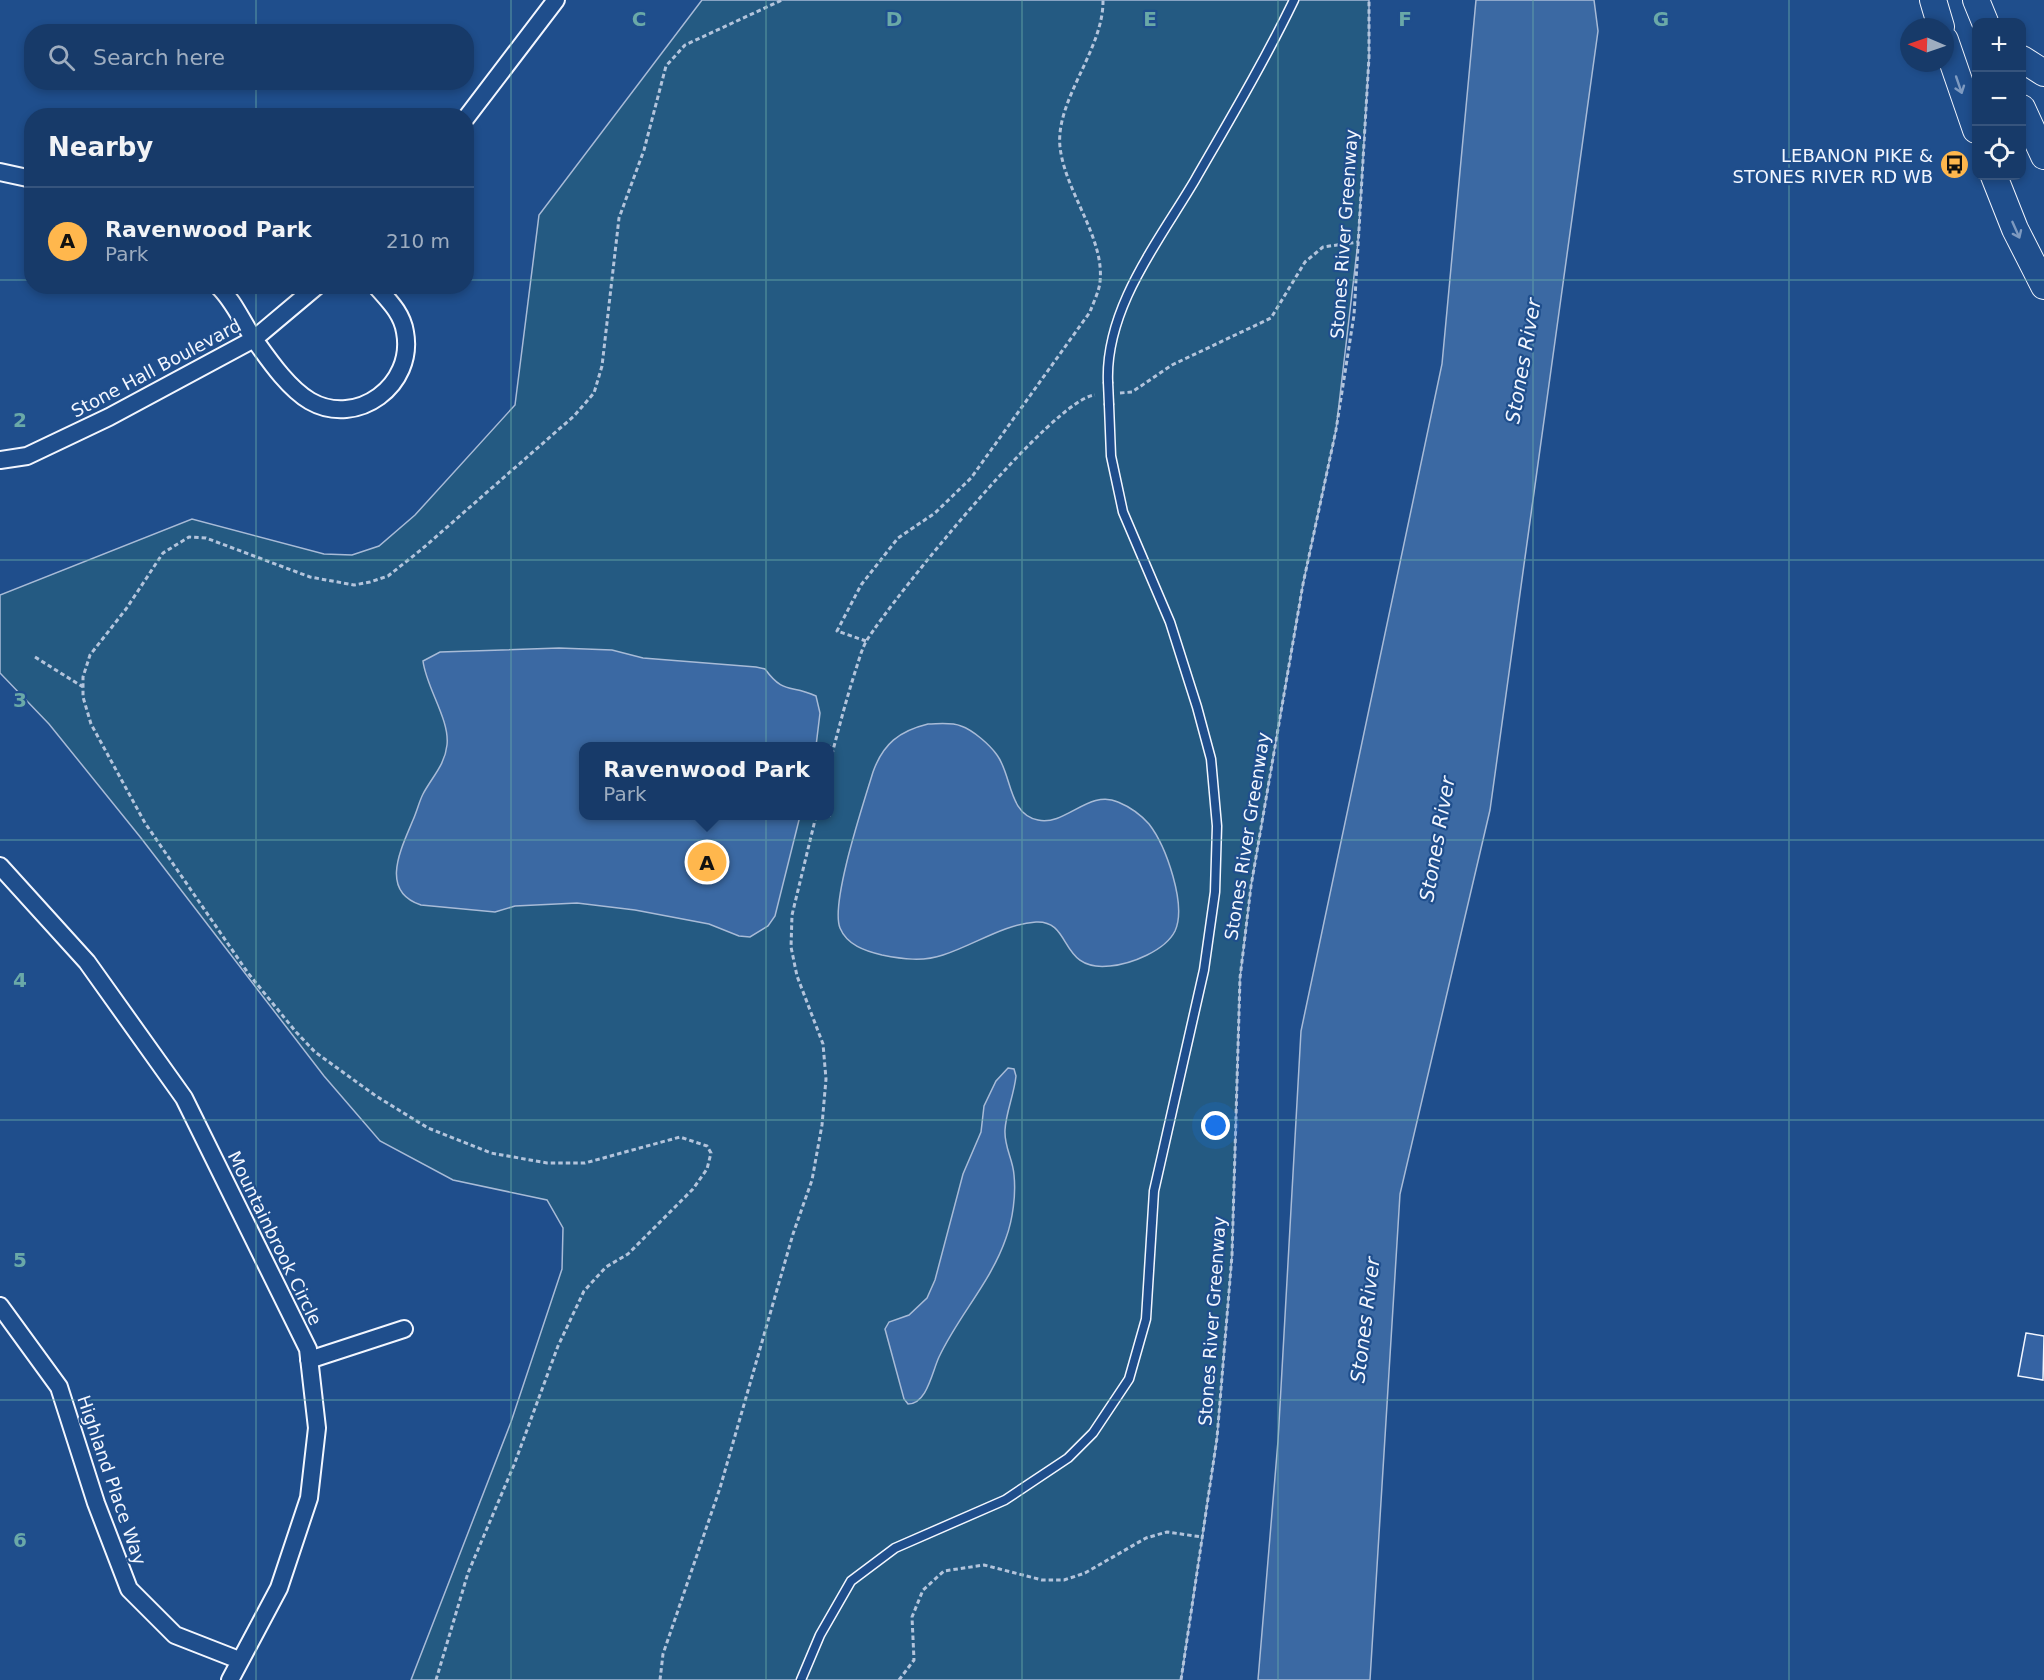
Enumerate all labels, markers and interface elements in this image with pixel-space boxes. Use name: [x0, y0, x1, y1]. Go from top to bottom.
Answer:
text: C: [632, 7, 646, 31]
text: D: [886, 7, 902, 31]
text: E: [1143, 7, 1157, 31]
text: F: [1398, 7, 1412, 31]
text: G: [1653, 7, 1669, 31]
north arrow: [1900, 18, 1954, 72]
map controls: [1972, 18, 2026, 180]
button: +: [1972, 18, 2026, 72]
search box: [24, 24, 474, 90]
icon: search: [45, 41, 78, 74]
text: Search here: [93, 45, 225, 70]
button: −: [1972, 72, 2026, 126]
one-way arrow: [1955, 75, 1966, 94]
button: locate: [1972, 126, 2026, 180]
street label: Stones River Greenway: [1326, 128, 1362, 340]
text: Nearby: [48, 132, 153, 162]
place label: LEBANON PIKE & STONES RIVER RD WB: [1732, 145, 1933, 187]
bus stop icon: LEBANON PIKE & STONES RIVER RD WB: [1938, 149, 1970, 181]
text: Ravenwood Park: [105, 217, 312, 242]
one-way arrow: [2011, 220, 2023, 238]
text: A: [60, 229, 75, 253]
text: 210 m: [386, 229, 450, 253]
text: Park: [105, 242, 148, 266]
water label: Stones River: [1500, 295, 1546, 425]
street label: Stone Hall Boulevard: [68, 314, 244, 422]
text: 2: [13, 408, 27, 432]
text: 3: [13, 688, 27, 712]
street label: Stones River Greenway: [1220, 730, 1274, 942]
popup: [579, 742, 834, 820]
text: Ravenwood Park: [603, 757, 810, 782]
water label: Stones River: [1414, 773, 1460, 903]
text: Park: [603, 782, 646, 806]
pin: A: [688, 840, 726, 884]
text: 4: [13, 968, 27, 992]
your location: [1201, 1111, 1230, 1140]
street label: Mountainbrook Circle: [224, 1148, 326, 1328]
street label: Stones River Greenway: [1194, 1215, 1230, 1427]
text: 5: [13, 1248, 27, 1272]
water label: Stones River: [1345, 1254, 1385, 1384]
street label: Highland Place Way: [73, 1392, 151, 1568]
text: 6: [13, 1528, 27, 1552]

